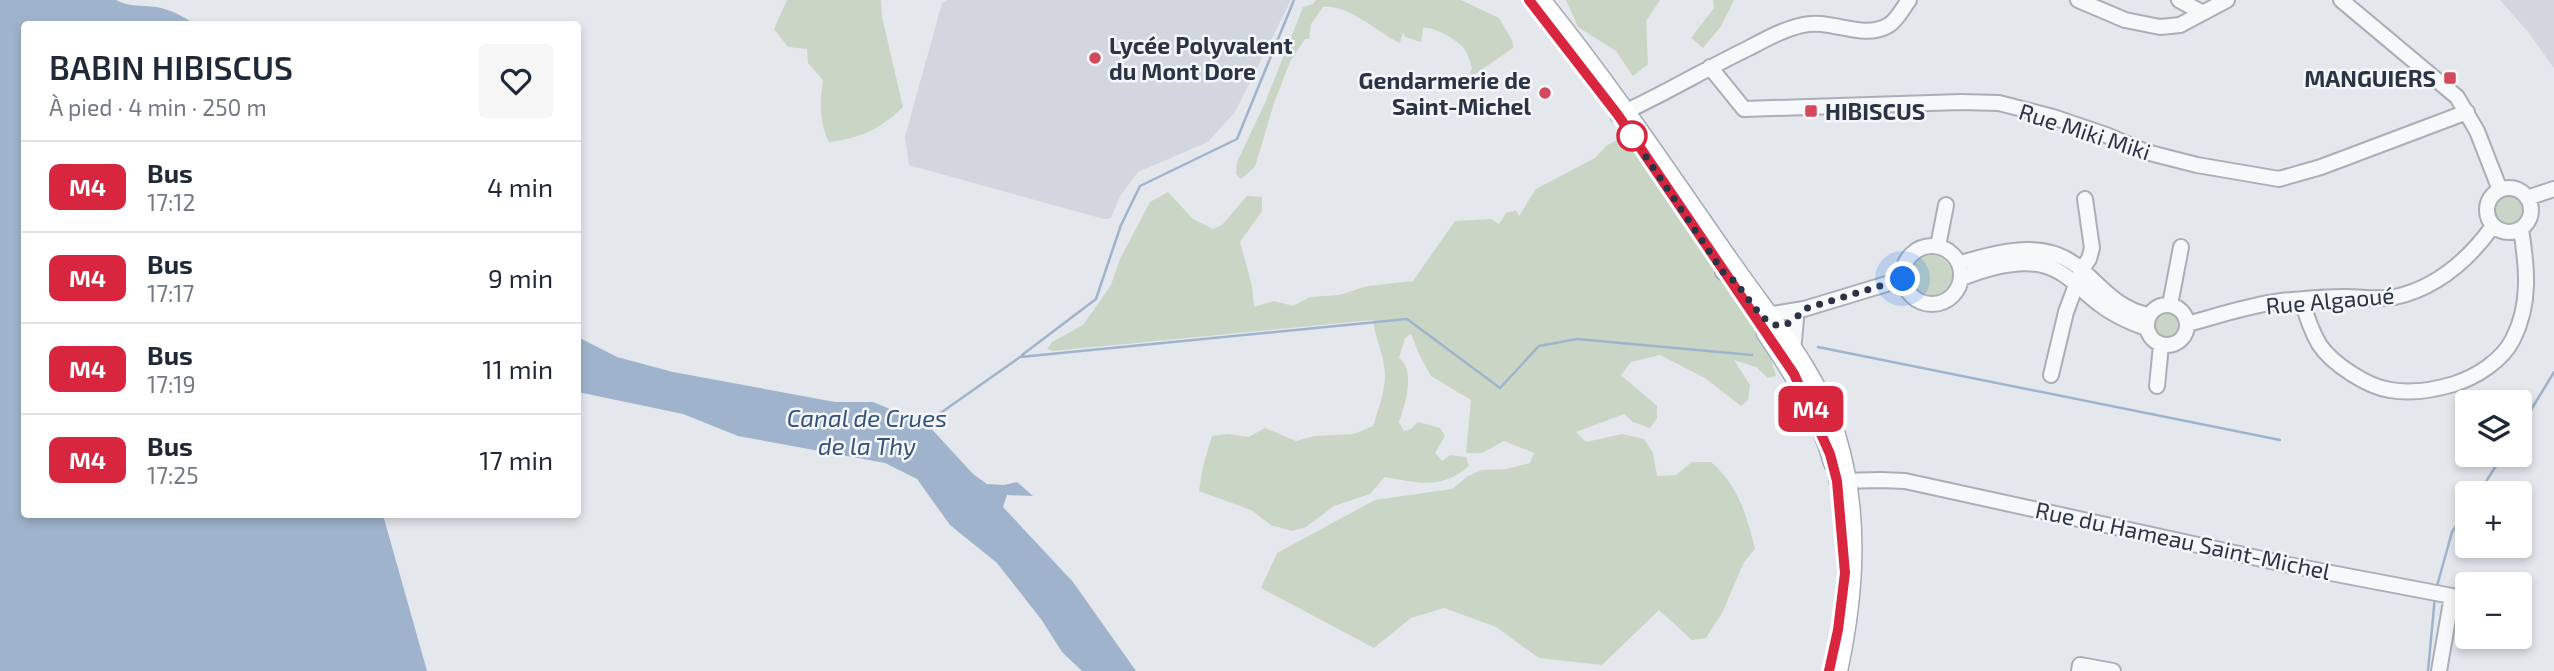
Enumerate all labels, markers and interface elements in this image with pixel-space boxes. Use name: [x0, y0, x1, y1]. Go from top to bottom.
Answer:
place label: Lycée Polyvalent du Mont Dore: [1109, 31, 1293, 85]
button: heart: [479, 44, 553, 118]
text: BABIN HIBISCUS: [49, 47, 293, 87]
marker: Lycée Polyvalent du Mont Dore: [1087, 50, 1103, 66]
place label: MANGUIERS: [2304, 64, 2436, 92]
place label: Gendarmerie de Saint-Michel: [1359, 66, 1531, 120]
marker: MANGUIERS: [2442, 70, 2458, 86]
marker: Gendarmerie de Saint-Michel: [1537, 85, 1553, 101]
text: À pied · 4 min · 250 m: [49, 93, 267, 121]
place label: HIBISCUS: [1825, 97, 1925, 125]
street label: Rue Miki Miki: [2016, 97, 2154, 165]
marker: HIBISCUS: [1803, 103, 1819, 119]
unlabelled marker: [1617, 121, 1647, 151]
text: Bus: [147, 157, 193, 188]
text: 4 min: [487, 171, 553, 202]
text: M4: [69, 172, 106, 201]
text: 17:12: [147, 188, 195, 216]
text: Bus: [147, 248, 193, 279]
your location: [1885, 261, 1920, 296]
text: 9 min: [488, 262, 553, 293]
text: M4: [69, 263, 106, 292]
text: 17:17: [147, 279, 194, 307]
street label: Rue Algaoué: [2264, 280, 2396, 320]
text: Bus: [147, 339, 193, 370]
text: 11 min: [482, 353, 553, 384]
text: M4: [69, 354, 106, 383]
text: 17:19: [147, 370, 196, 398]
line badge: M4: [1780, 386, 1842, 432]
map controls: [2455, 390, 2532, 649]
button: layers: [2455, 390, 2532, 467]
text: M4: [1792, 394, 1830, 423]
water label: Canal de Crues de la Thy: [787, 403, 947, 460]
text: Bus: [147, 430, 193, 461]
text: 17 min: [479, 444, 553, 475]
text: M4: [69, 445, 106, 474]
text: 17:25: [147, 461, 199, 489]
button: +: [2455, 481, 2532, 558]
street label: Rue du Hameau Saint-Michel: [2033, 495, 2333, 585]
button: −: [2455, 572, 2532, 649]

